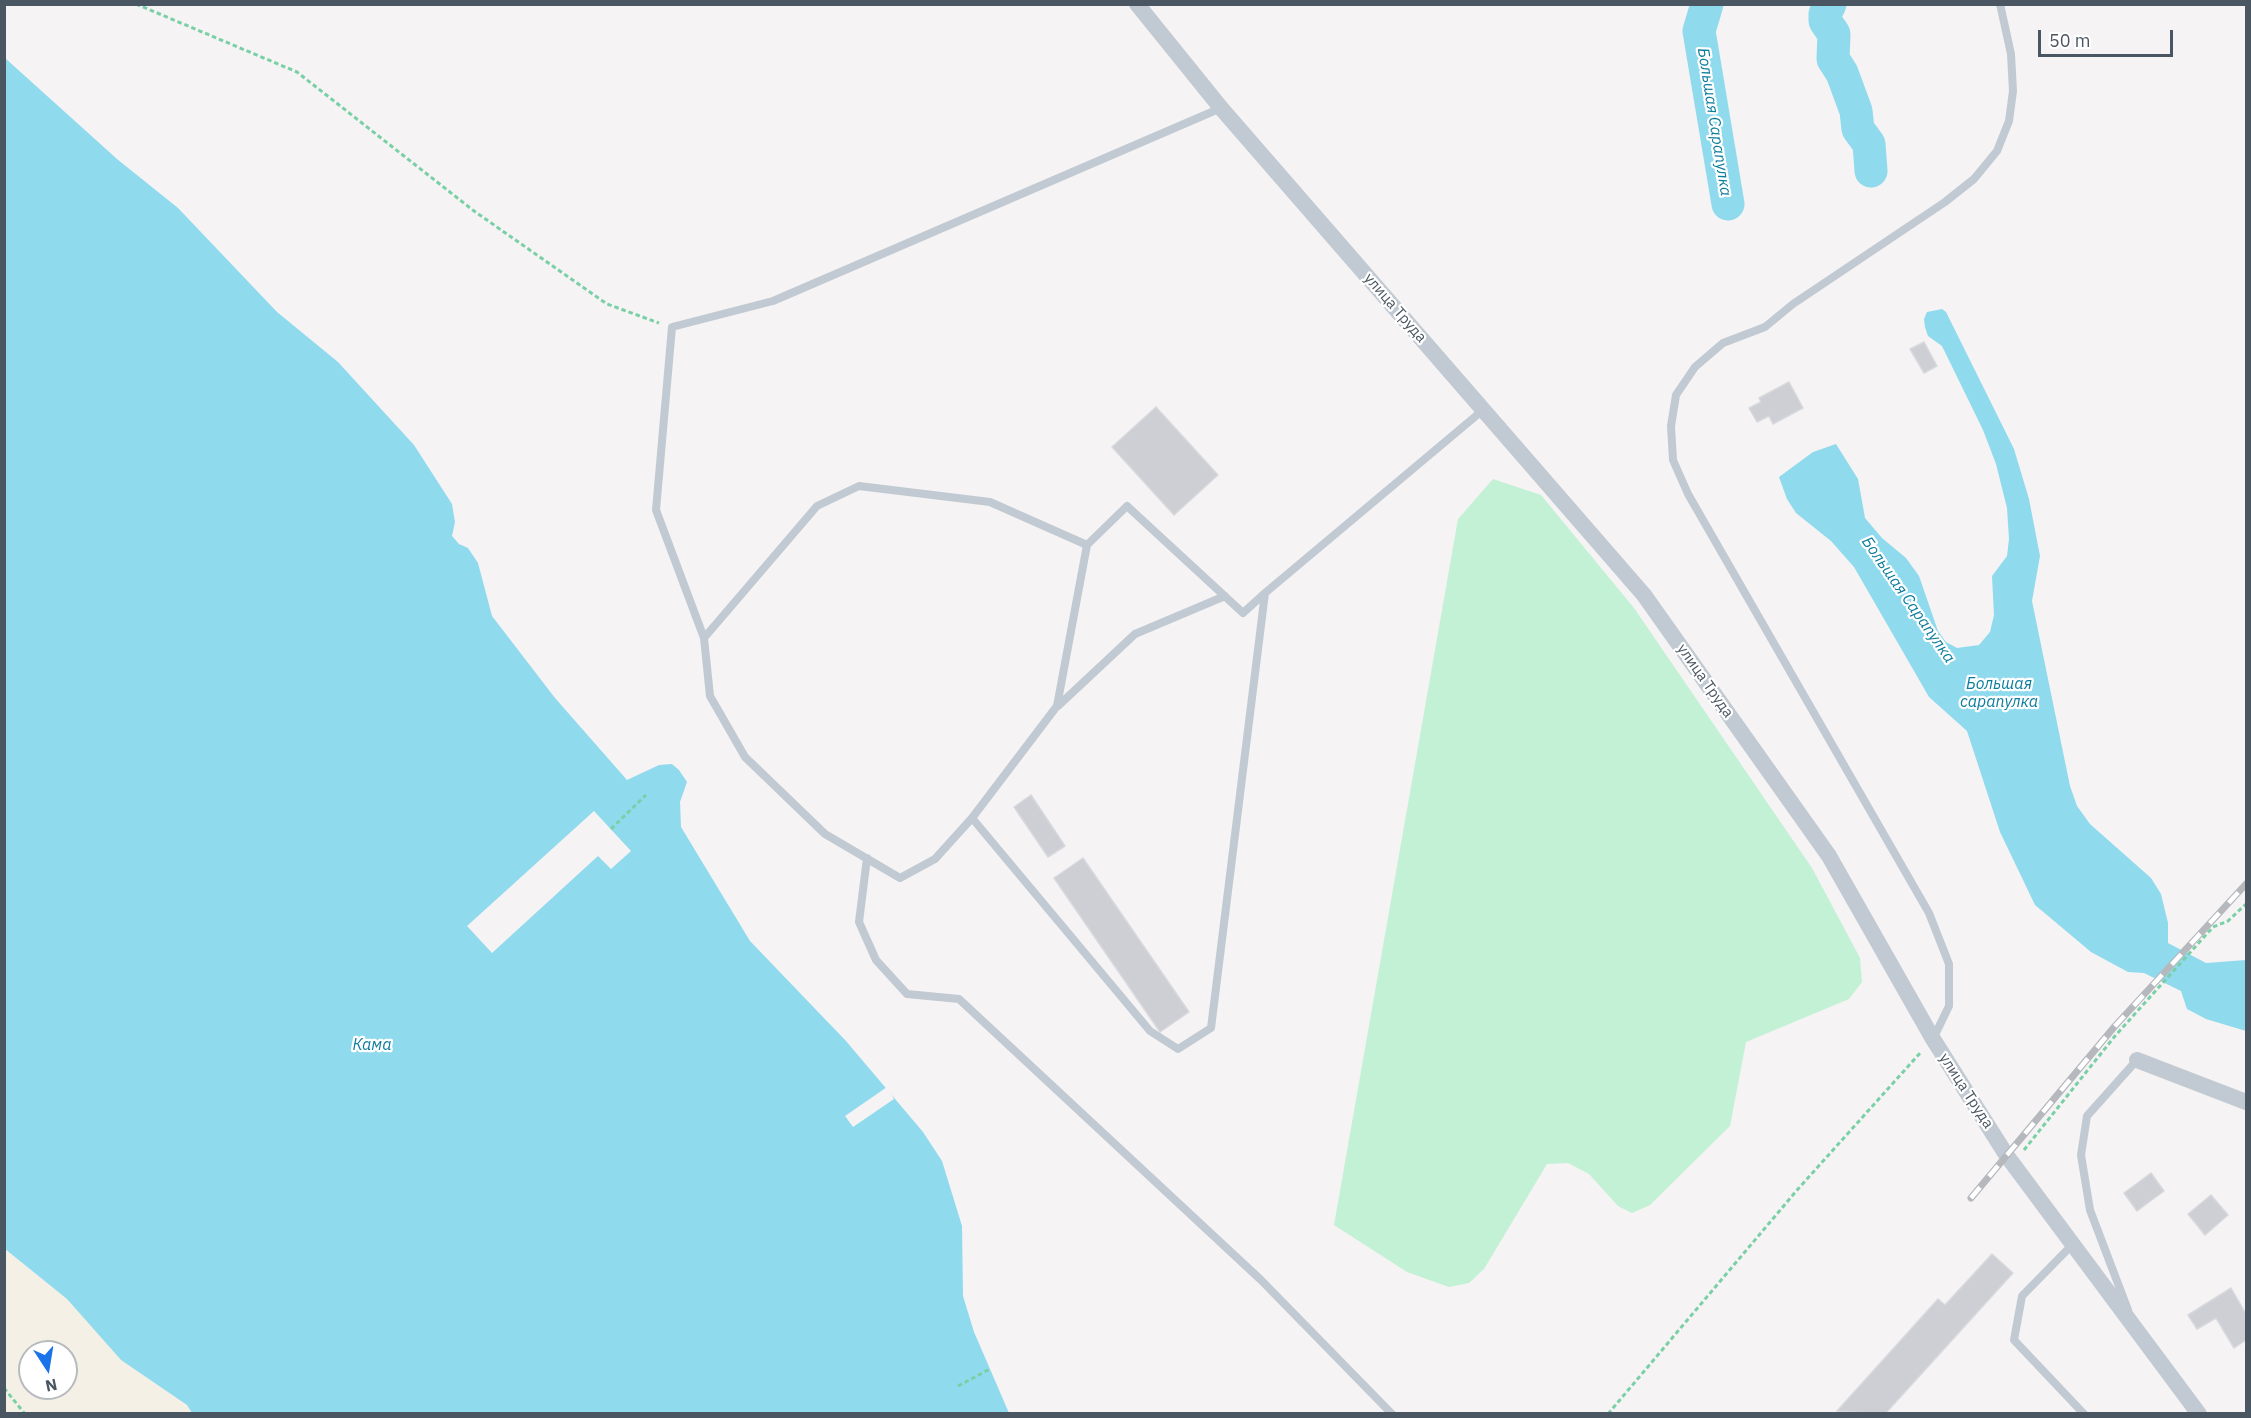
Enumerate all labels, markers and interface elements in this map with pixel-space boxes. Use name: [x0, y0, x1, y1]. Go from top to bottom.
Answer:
scale bar: [2041, 18, 2176, 56]
text: 50 m: [2049, 29, 2091, 52]
water label: Большая Сарапулка: [1693, 47, 1735, 197]
street label: улица Труда: [1360, 270, 1430, 346]
water label: Большая Сарапулка: [1857, 533, 1959, 667]
street label: улица Труда: [1673, 641, 1737, 721]
water label: Большая сарапулка: [1960, 674, 2038, 712]
water label: Кама: [352, 1035, 392, 1055]
street label: улица Труда: [1935, 1050, 1997, 1132]
north arrow: [18, 1340, 78, 1400]
text: N: [44, 1375, 59, 1397]

